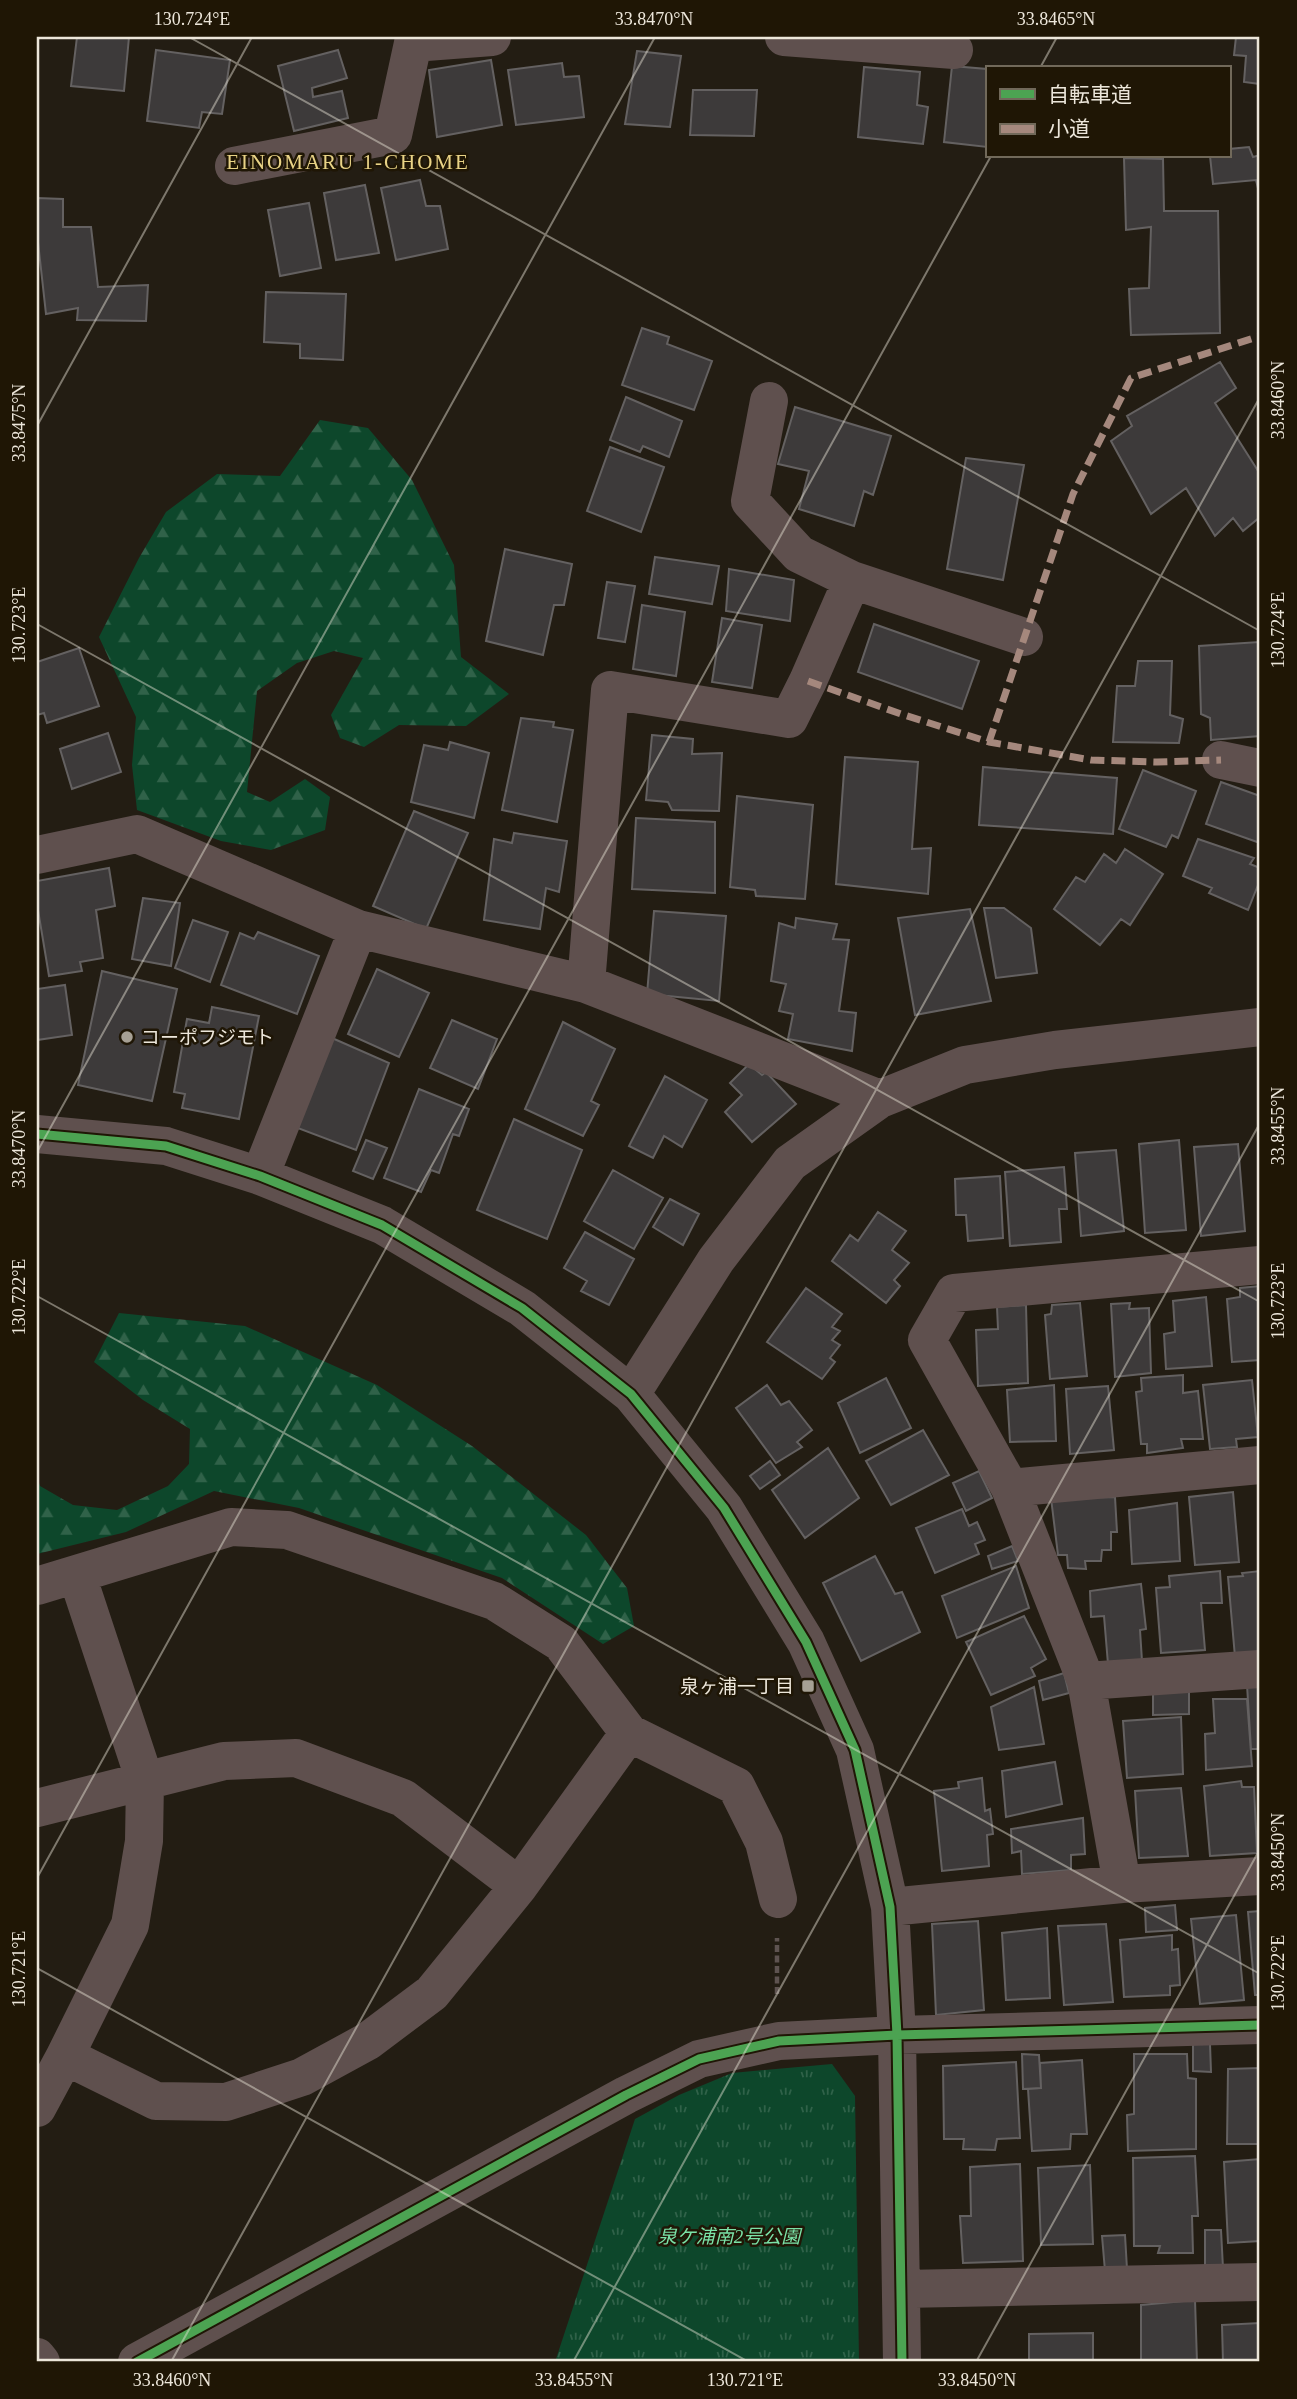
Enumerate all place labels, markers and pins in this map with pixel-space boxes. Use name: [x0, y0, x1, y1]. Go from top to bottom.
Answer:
place label: コーポフジモト: [141, 1027, 274, 1048]
marker: コーポフジモト: [119, 1029, 135, 1045]
place label: 泉ヶ浦一丁目: [680, 1676, 794, 1697]
marker: 泉ヶ浦一丁目: [800, 1678, 816, 1694]

